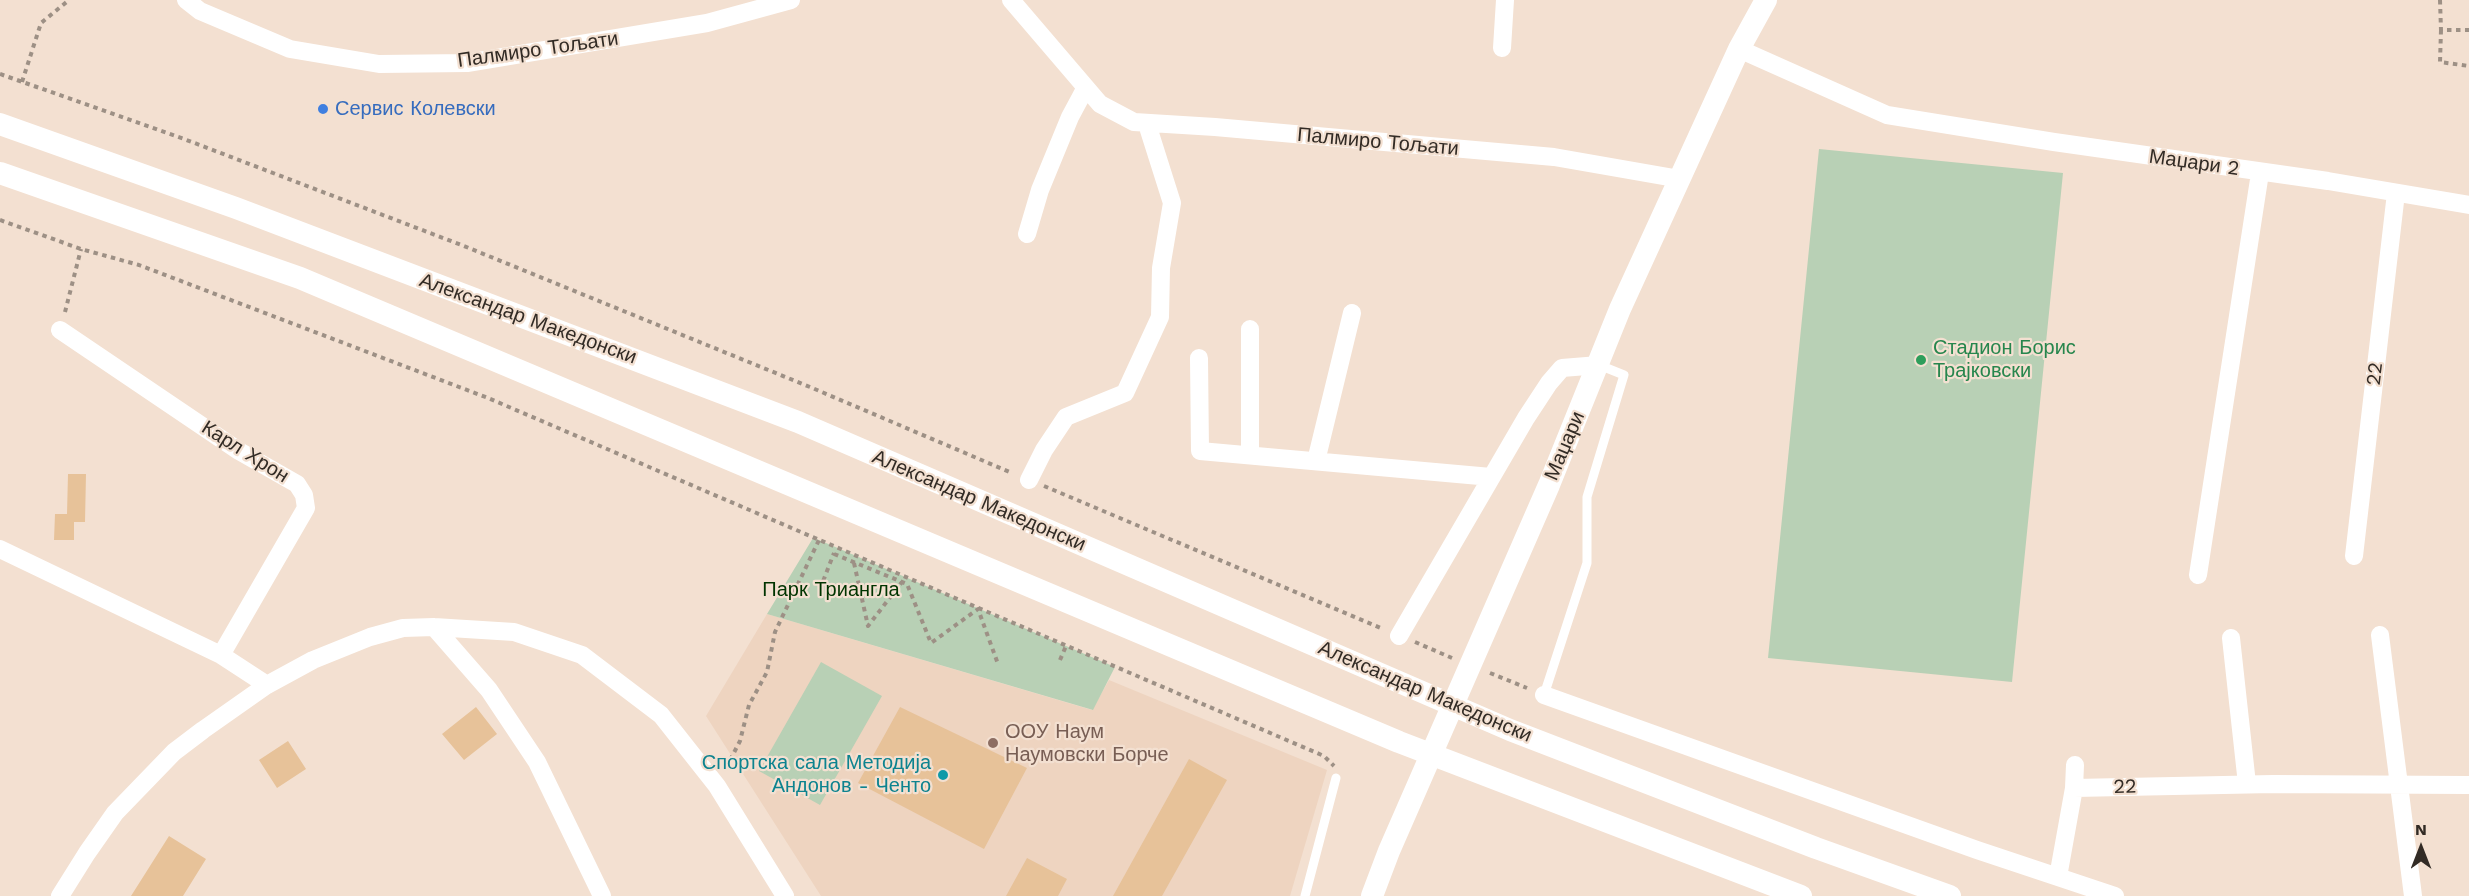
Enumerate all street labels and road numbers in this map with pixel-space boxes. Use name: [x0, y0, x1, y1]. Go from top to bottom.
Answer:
street label: Палмиро Тољати: [456, 27, 620, 73]
street label: Палмиро Тољати: [1296, 123, 1460, 161]
street label: Маџари 2: [2147, 145, 2241, 181]
street label: Александар Македонски: [416, 268, 640, 370]
street label: 22: [2362, 361, 2388, 387]
street label: Маџари: [1540, 408, 1590, 484]
street label: Карл Хрон: [197, 416, 293, 488]
street label: Александар Македонски: [869, 445, 1089, 557]
street label: Александар Македонски: [1315, 636, 1535, 748]
street label: 22: [2113, 775, 2137, 799]

